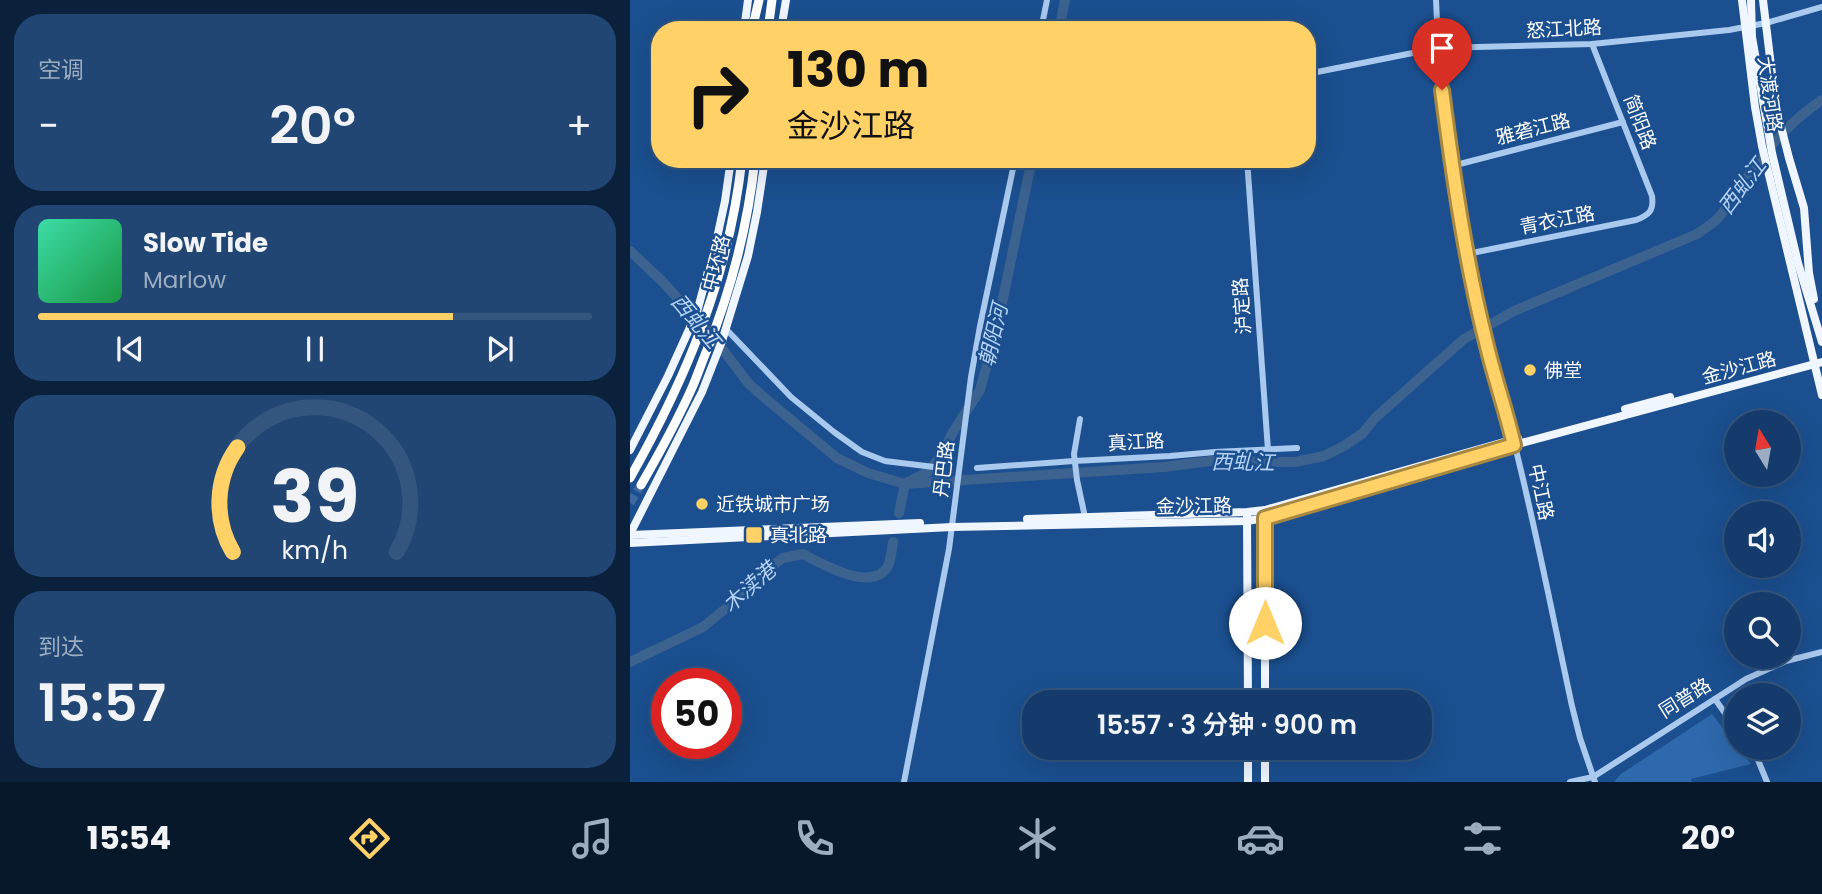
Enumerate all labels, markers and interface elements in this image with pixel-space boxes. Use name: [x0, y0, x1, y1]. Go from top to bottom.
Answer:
street label: 怒江北路: [1525, 14, 1603, 44]
pin: [1412, 18, 1472, 90]
icon: arrive: [1423, 29, 1461, 67]
text: 130 m: [787, 36, 929, 104]
icon: right: [672, 49, 763, 140]
text: 空调: [38, 54, 84, 86]
street label: 大渡河路: [1751, 54, 1789, 134]
text: 20°: [269, 89, 356, 162]
street label: 简阳路: [1617, 91, 1663, 153]
text: −: [38, 99, 59, 152]
text: +: [566, 99, 592, 152]
text: 金沙江路: [787, 103, 915, 148]
street label: 雅砻江路: [1493, 107, 1573, 151]
water label: 西虬江: [1711, 151, 1774, 220]
street label: 青衣江路: [1517, 199, 1597, 241]
text: Slow Tide: [143, 225, 268, 261]
street label: 中环路: [696, 232, 736, 294]
text: Marlow: [143, 264, 226, 296]
street label: 泸定路: [1227, 277, 1257, 335]
water label: 西虬江: [665, 288, 729, 356]
water label: 朝阳河: [972, 297, 1015, 369]
icon: previous: [111, 330, 149, 368]
icon: pause: [296, 330, 334, 368]
icon: next: [481, 330, 519, 368]
street label: 金沙江路: [1699, 345, 1779, 391]
place label: 佛堂: [1544, 357, 1582, 384]
marker: 佛堂: [1522, 362, 1538, 378]
north arrow: [1724, 410, 1801, 486]
map controls: [1724, 410, 1801, 760]
street label: 真江路: [1107, 427, 1165, 457]
street label: 丹巴路: [927, 439, 961, 499]
text: 39: [271, 447, 359, 548]
water label: 西虬江: [1211, 447, 1277, 477]
street label: 中江路: [1522, 461, 1560, 523]
place label: 近铁城市广场: [716, 491, 830, 518]
street label: 金沙江路: [1156, 492, 1232, 520]
marker: 近铁城市广场: [694, 496, 710, 512]
button: sound: [1724, 501, 1801, 578]
place label: 真北路: [770, 522, 827, 549]
marker: 真北路: [744, 525, 764, 545]
text: km/h: [282, 533, 348, 568]
water label: 木渎港: [716, 553, 785, 619]
position arrow: [1228, 586, 1302, 660]
button: search: [1724, 592, 1801, 669]
text: 到达: [38, 631, 84, 663]
text: 15:57: [38, 666, 166, 739]
speed limit sign: 50: [651, 668, 742, 759]
street label: 同普路: [1654, 671, 1716, 725]
button: layers: [1724, 683, 1801, 760]
text: 15:57 · 3 分钟 · 900 m: [1097, 707, 1357, 743]
icon: directions: [345, 814, 394, 863]
icon: music: [568, 814, 617, 863]
icon: phone: [790, 814, 839, 863]
icon: climate: [1013, 814, 1062, 863]
icon: car: [1236, 814, 1285, 863]
icon: filters: [1458, 814, 1507, 863]
text: 15:54: [87, 815, 171, 860]
text: 20°: [1681, 815, 1735, 860]

